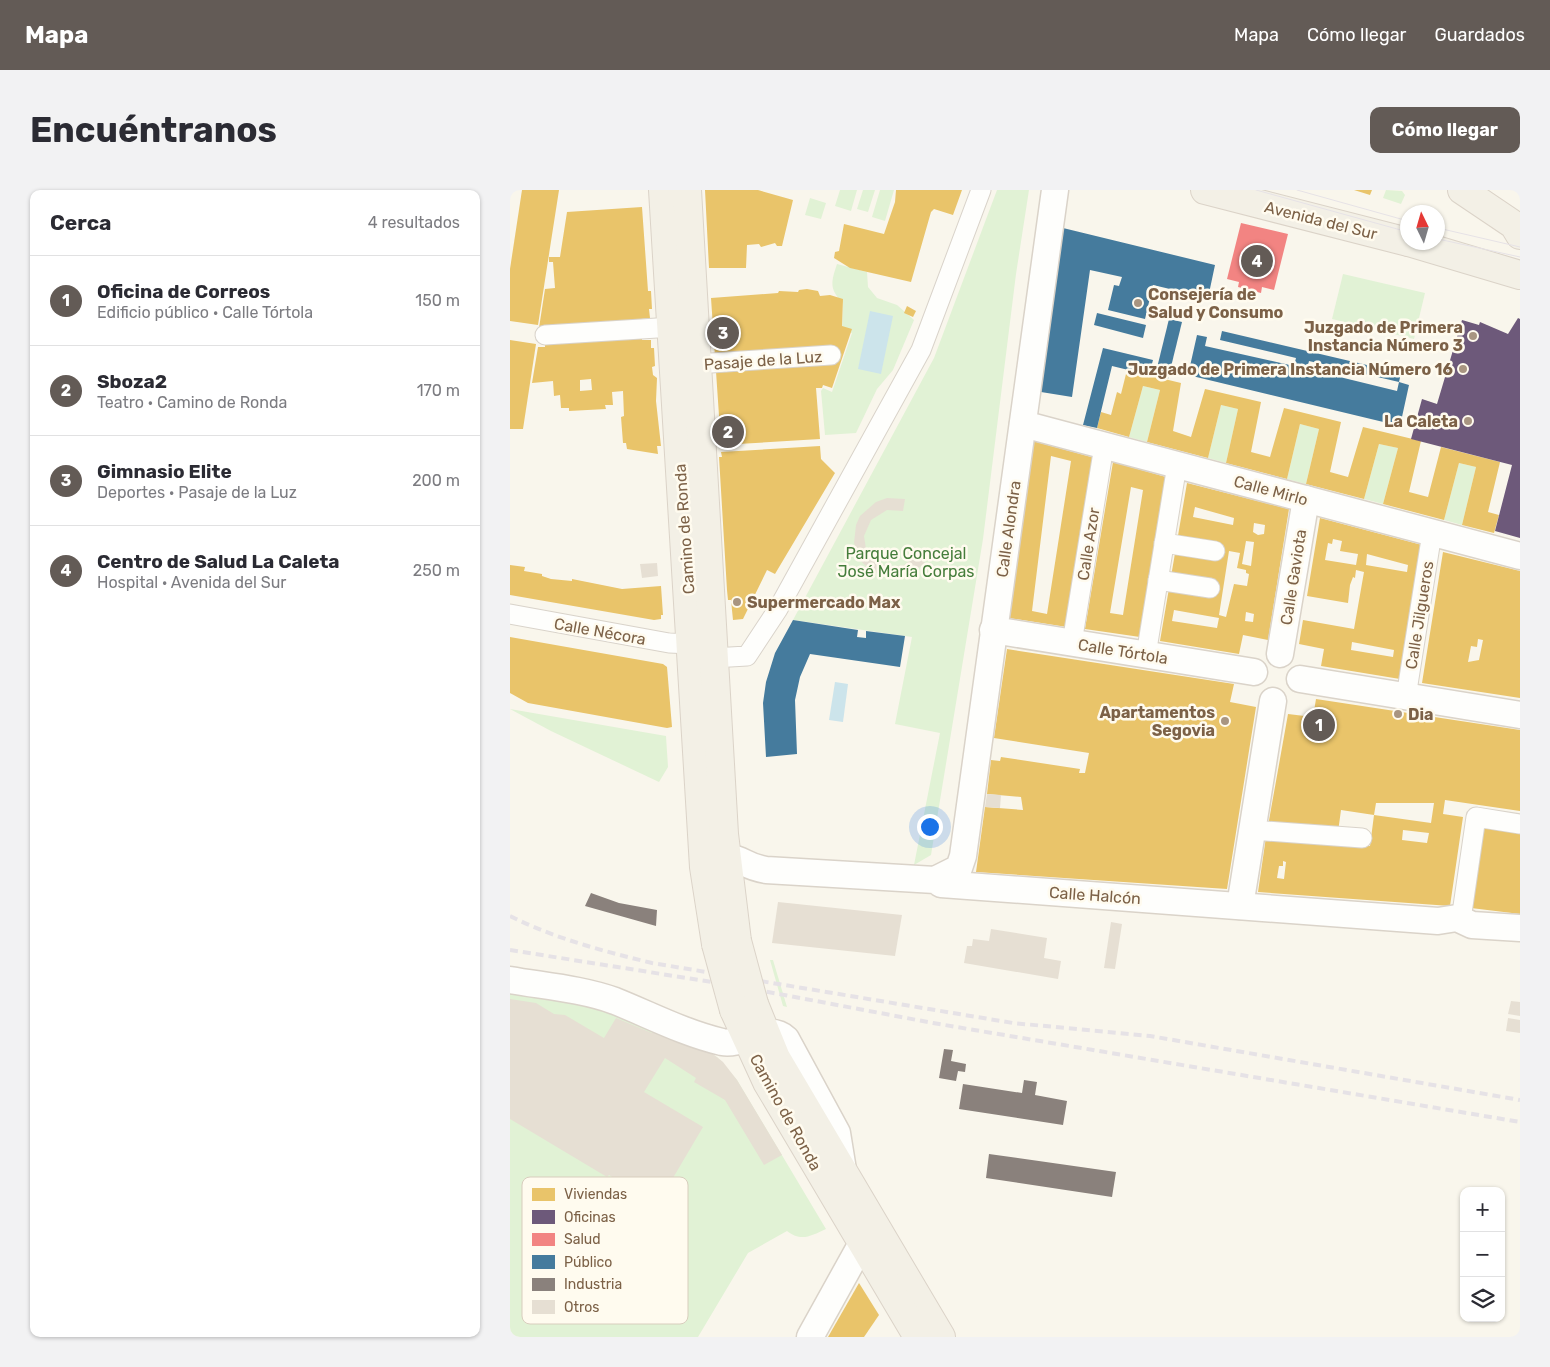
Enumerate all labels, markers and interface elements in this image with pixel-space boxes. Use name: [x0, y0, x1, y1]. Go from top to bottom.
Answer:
text: Mapa: [25, 21, 88, 49]
text: Mapa: [1234, 24, 1279, 46]
text: Cómo llegar: [1307, 24, 1406, 46]
text: Guardados: [1434, 24, 1525, 46]
button: Cómo llegar: [1370, 107, 1520, 153]
text: Encuéntranos: [30, 109, 277, 151]
street label: Avenida del Sur: [1263, 197, 1379, 244]
north arrow: [1400, 205, 1445, 250]
text: Cerca: [50, 210, 111, 235]
text: 4 resultados: [368, 213, 460, 232]
pin: 4: [1241, 242, 1273, 280]
text: Oficina de Correos: [97, 280, 270, 303]
place label: Consejería de Salud y Consumo: [1148, 285, 1284, 322]
text: 1: [62, 291, 70, 310]
text: 150 m: [415, 291, 460, 310]
marker: Consejería de Salud y Consumo: [1132, 297, 1144, 309]
text: Edificio público · Calle Tórtola: [97, 303, 313, 322]
pin: 3: [707, 314, 739, 352]
place label: Juzgado de Primera Instancia Número 3: [1304, 318, 1463, 355]
marker: Juzgado de Primera Instancia Número 3: [1467, 330, 1479, 342]
street label: Pasaje de la Luz: [703, 347, 823, 374]
place label: Juzgado de Primera Instancia Número 16: [1128, 360, 1453, 379]
marker: Juzgado de Primera Instancia Número 16: [1457, 363, 1469, 375]
text: Sboza2: [97, 370, 167, 393]
text: 2: [61, 381, 71, 400]
text: 170 m: [417, 381, 460, 400]
text: Teatro · Camino de Ronda: [97, 393, 287, 412]
place label: La Caleta: [1384, 412, 1458, 431]
pin: 2: [712, 413, 744, 451]
marker: La Caleta: [1462, 415, 1474, 427]
text: Gimnasio Elite: [97, 460, 232, 483]
street label: Camino de Ronda: [670, 463, 699, 595]
text: 3: [61, 471, 71, 490]
text: 200 m: [412, 471, 460, 490]
street label: Calle Mirlo: [1232, 471, 1310, 509]
street label: Calle Alondra: [992, 479, 1025, 579]
text: Deportes · Pasaje de la Luz: [97, 483, 297, 502]
street label: Calle Azor: [1073, 506, 1104, 582]
street label: Calle Gaviota: [1277, 528, 1310, 626]
park label: Parque Concejal José María Corpas: [837, 544, 975, 581]
text: Centro de Salud La Caleta: [97, 550, 340, 573]
street label: Calle Jilgueros: [1402, 560, 1437, 671]
text: 4: [61, 561, 71, 580]
text: 250 m: [413, 561, 460, 580]
text: Hospital · Avenida del Sur: [97, 573, 286, 592]
place label: Supermercado Max: [747, 593, 901, 612]
marker: Supermercado Max: [731, 596, 743, 608]
street label: Calle Nécora: [552, 614, 647, 649]
street label: Calle Tórtola: [1077, 635, 1169, 668]
place label: Apartamentos Segovia: [1099, 703, 1215, 740]
place label: Dia: [1408, 705, 1433, 724]
pin: 1: [1303, 706, 1335, 744]
marker: Dia: [1392, 708, 1404, 720]
marker: Apartamentos Segovia: [1219, 715, 1231, 727]
your location: [917, 814, 943, 840]
street label: Calle Halcón: [1048, 883, 1142, 908]
street label: Camino de Ronda: [746, 1051, 825, 1174]
legend: [522, 1177, 688, 1324]
text: Viviendas: [564, 1186, 627, 1203]
map controls: [1460, 1187, 1505, 1322]
button: +: [1460, 1187, 1505, 1232]
text: Oficinas: [564, 1209, 616, 1226]
text: Salud: [564, 1231, 601, 1248]
button: −: [1460, 1232, 1505, 1277]
text: Público: [564, 1254, 612, 1271]
text: Industria: [564, 1276, 622, 1293]
button: layers: [1460, 1277, 1505, 1322]
text: Otros: [564, 1299, 599, 1316]

